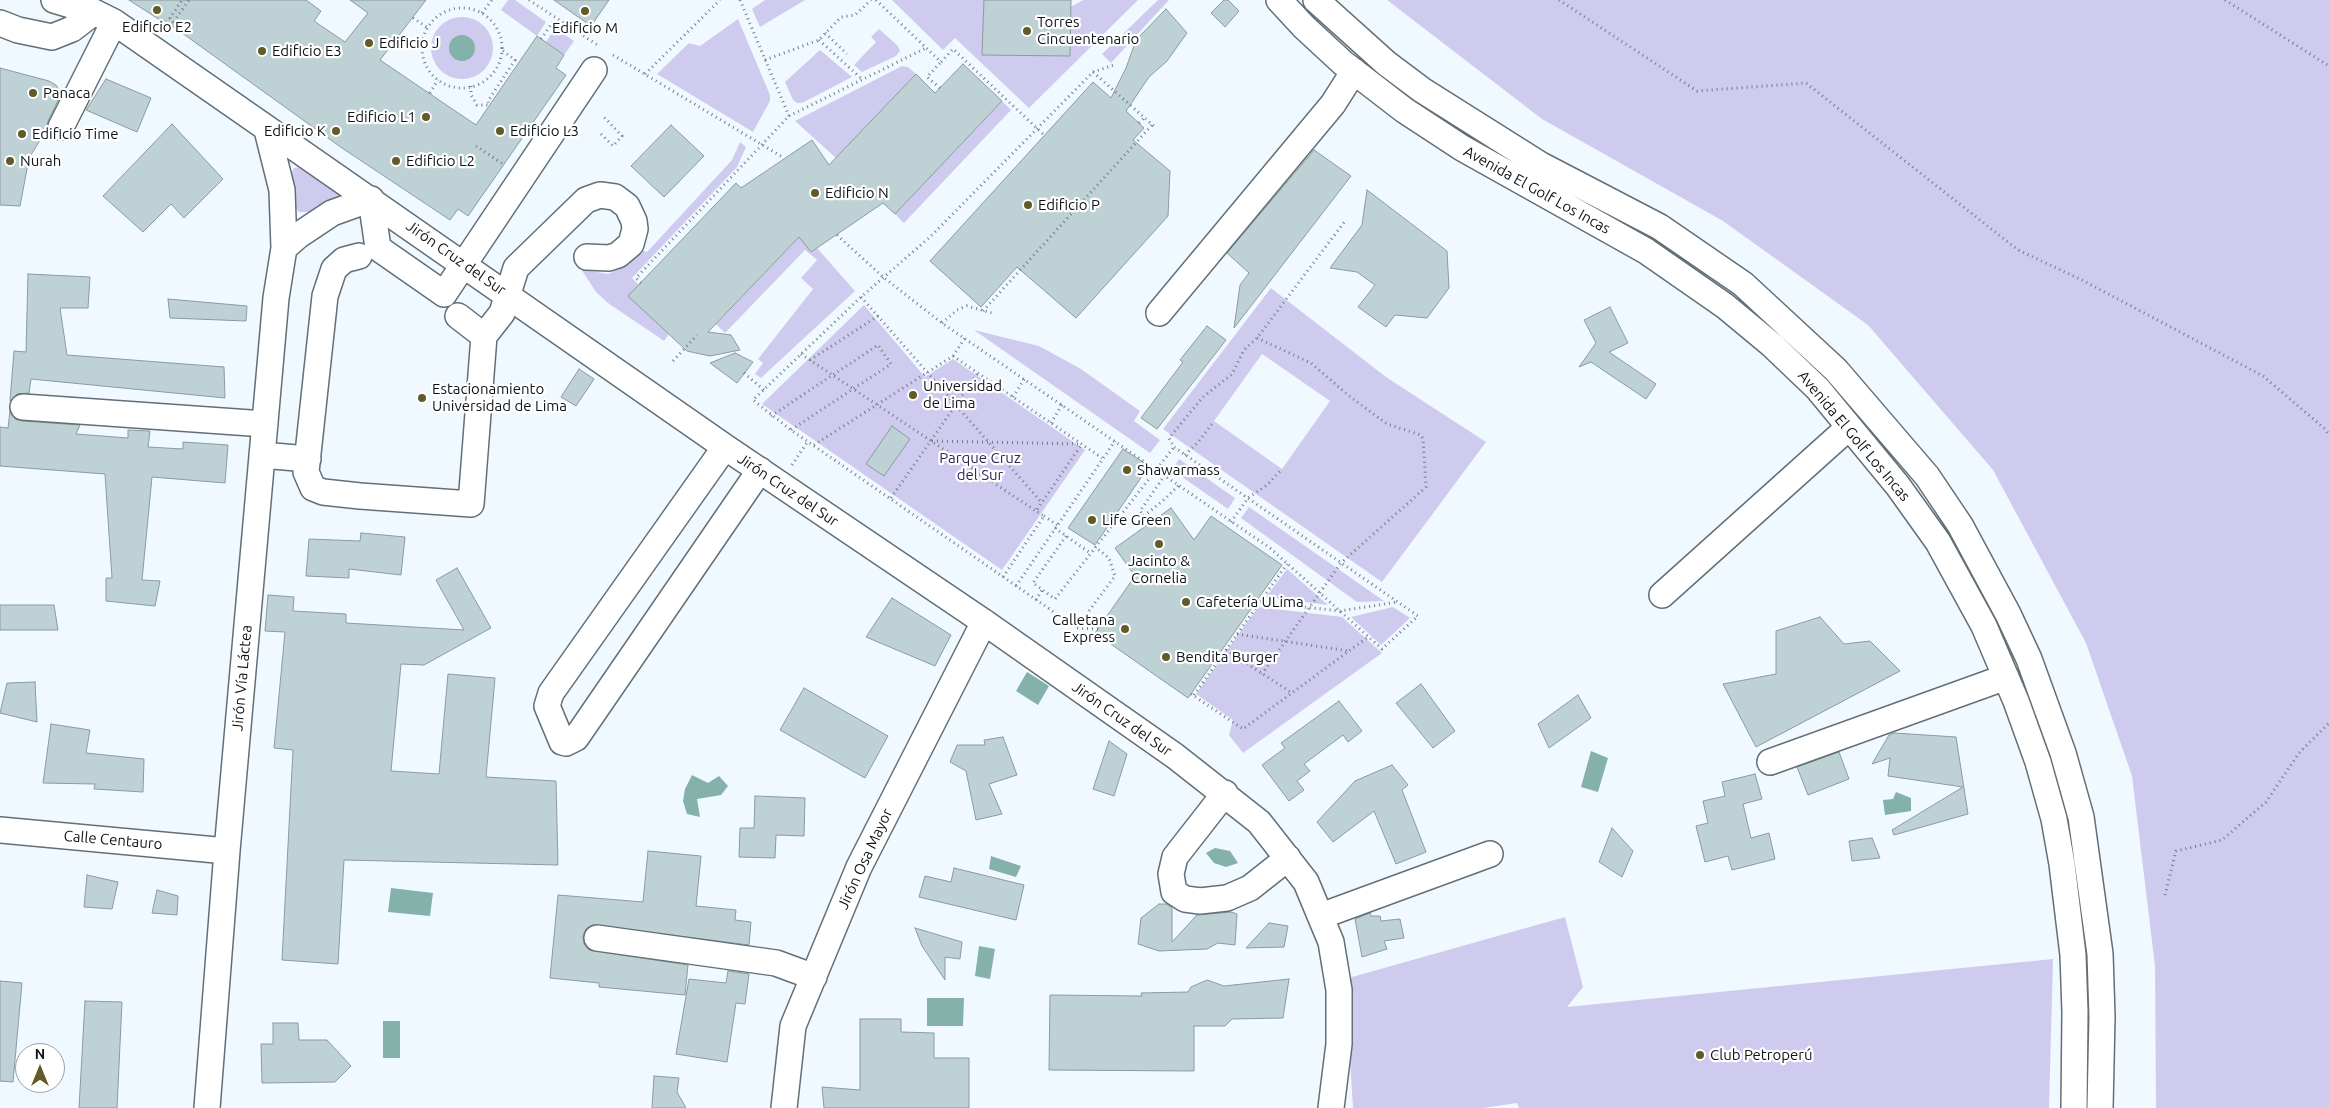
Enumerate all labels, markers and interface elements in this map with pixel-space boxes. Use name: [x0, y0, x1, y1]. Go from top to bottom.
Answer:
marker: Edificio E2: [151, 4, 163, 16]
marker: Edificio M: [579, 5, 591, 17]
place label: Torres Cincuentenario: [1037, 13, 1139, 48]
place label: Edificio E2: [122, 18, 192, 36]
place label: Edificio M: [552, 19, 618, 37]
marker: Torres Cincuentenario: [1021, 25, 1033, 37]
place label: Edificio J: [379, 34, 439, 52]
marker: Edificio J: [363, 37, 375, 49]
place label: Edificio E3: [272, 42, 342, 60]
marker: Edificio E3: [256, 45, 268, 57]
place label: Panaca: [43, 84, 90, 102]
marker: Panaca: [27, 87, 39, 99]
place label: Edificio L1: [347, 108, 416, 126]
marker: Edificio L1: [420, 111, 432, 123]
place label: Edificio K: [264, 122, 326, 140]
place label: Edificio L3: [510, 122, 579, 140]
place label: Edificio Time: [32, 125, 118, 143]
marker: Edificio K: [330, 125, 342, 137]
marker: Edificio L3: [494, 125, 506, 137]
marker: Edificio Time: [16, 128, 28, 140]
street label: Avenida El Golf Los Incas: [1461, 142, 1613, 238]
place label: Nurah: [20, 152, 61, 170]
place label: Edificio L2: [406, 152, 475, 170]
marker: Nurah: [4, 155, 16, 167]
marker: Edificio L2: [390, 155, 402, 167]
place label: Edificio N: [825, 184, 889, 202]
marker: Edificio N: [809, 187, 821, 199]
place label: Edificio P: [1038, 196, 1100, 214]
marker: Edificio P: [1022, 199, 1034, 211]
street label: Jirón Cruz del Sur: [403, 217, 509, 299]
street label: Avenida El Golf Los Incas: [1794, 367, 1914, 505]
place label: Universidad de Lima: [923, 377, 1002, 412]
place label: Estacionamiento Universidad de Lima: [432, 380, 567, 415]
marker: Universidad de Lima: [907, 389, 919, 401]
marker: Estacionamiento Universidad de Lima: [416, 392, 428, 404]
park label: Parque Cruz del Sur: [939, 449, 1021, 484]
street label: Jirón Cruz del Sur: [734, 450, 842, 530]
place label: Shawarmass: [1137, 461, 1220, 479]
marker: Shawarmass: [1121, 464, 1133, 476]
place label: Life Green: [1102, 511, 1171, 529]
marker: Life Green: [1086, 514, 1098, 526]
marker: Jacinto & Cornelia: [1153, 538, 1165, 550]
place label: Jacinto & Cornelia: [1128, 552, 1190, 587]
place label: Cafetería ULima: [1196, 593, 1304, 611]
marker: Cafetería ULima: [1180, 596, 1192, 608]
place label: Calletana Express: [1052, 611, 1115, 646]
marker: Calletana Express: [1119, 623, 1131, 635]
street label: Jirón Vía Láctea: [228, 624, 256, 732]
place label: Bendita Burger: [1176, 648, 1278, 666]
marker: Bendita Burger: [1160, 651, 1172, 663]
street label: Jirón Cruz del Sur: [1069, 678, 1175, 760]
street label: Jirón Osa Mayor: [834, 806, 896, 912]
street label: Calle Centauro: [63, 827, 163, 853]
north arrow: [15, 1043, 65, 1093]
text: N: [35, 1046, 45, 1062]
place label: Club Petroperú: [1710, 1046, 1812, 1064]
marker: Club Petroperú: [1694, 1049, 1706, 1061]

